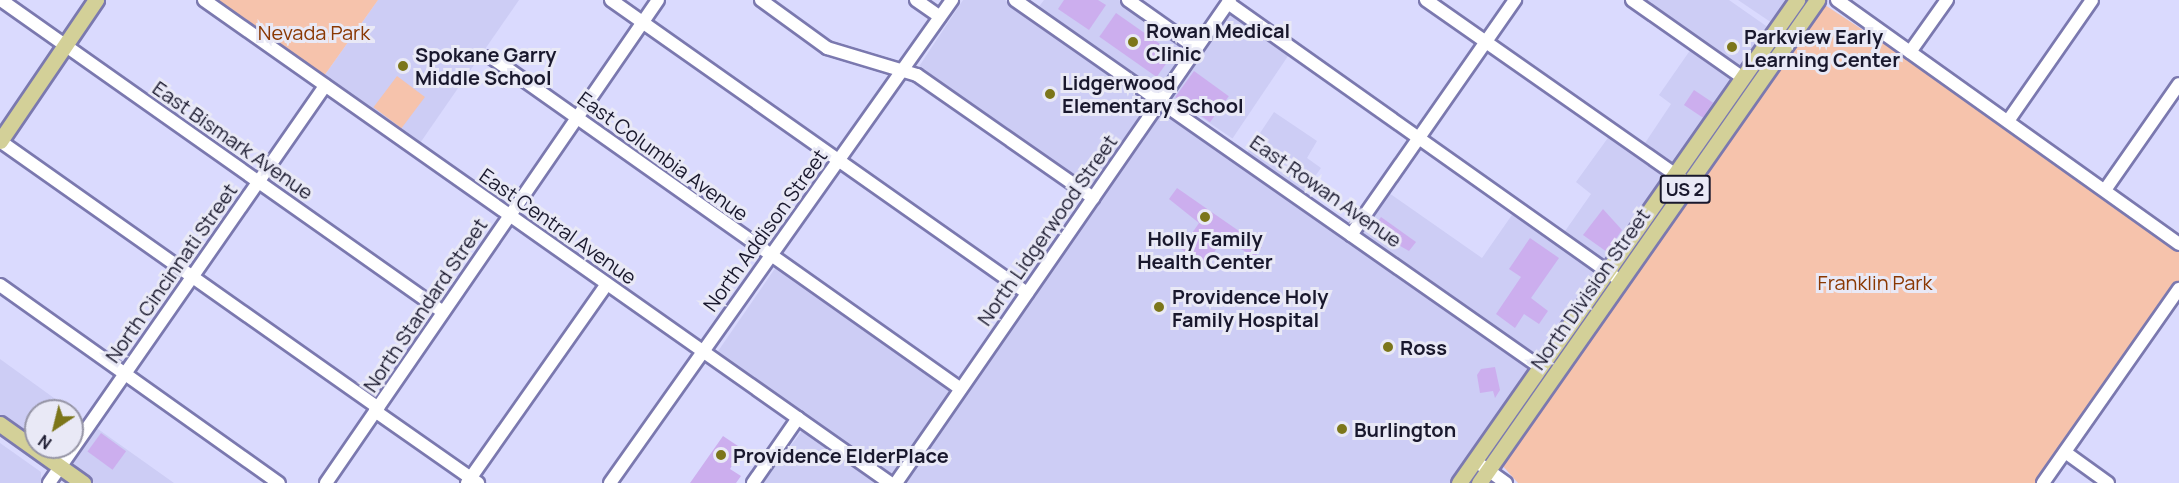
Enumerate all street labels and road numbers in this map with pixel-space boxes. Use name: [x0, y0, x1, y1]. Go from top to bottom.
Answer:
street label: East Bismark Avenue: [148, 76, 318, 204]
street label: East Columbia Avenue: [573, 86, 753, 226]
street label: North Lidgerwood Street: [972, 130, 1122, 330]
street label: East Rowan Avenue: [1246, 130, 1406, 252]
street label: North Addison Street: [698, 144, 832, 316]
street label: East Central Avenue: [475, 163, 641, 289]
road number: US 2: [1660, 174, 1710, 204]
street label: North Cincinnati Street: [100, 179, 242, 367]
street label: North Division Street: [1525, 204, 1655, 374]
street label: North Standard Street: [358, 214, 492, 396]

